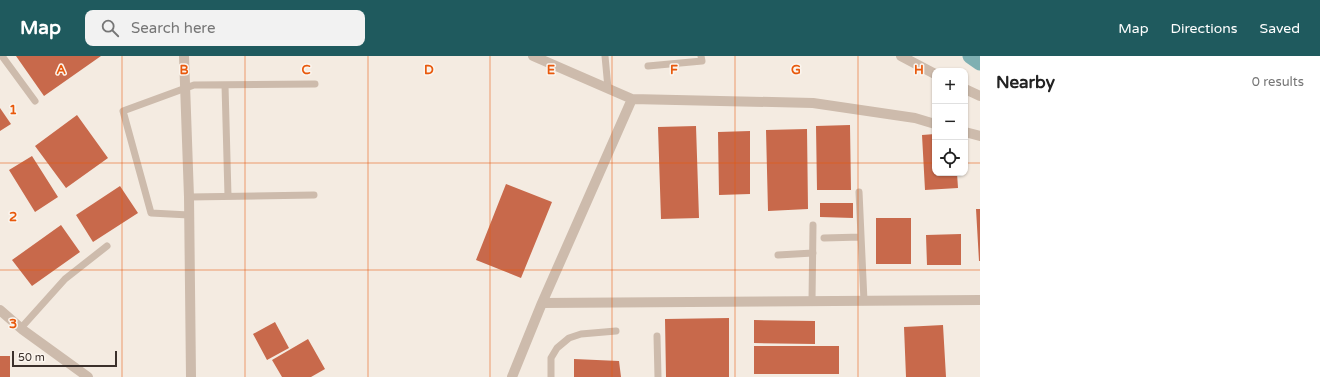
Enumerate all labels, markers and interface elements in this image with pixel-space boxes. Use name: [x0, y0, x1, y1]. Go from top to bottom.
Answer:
search box: [85, 10, 365, 46]
text: Map: [20, 17, 61, 39]
icon: search: [99, 17, 121, 39]
text: Search here: [131, 19, 215, 37]
text: Map: [1118, 20, 1149, 37]
text: Directions: [1171, 20, 1238, 37]
text: Saved: [1260, 20, 1300, 37]
text: A: [56, 62, 66, 78]
text: B: [179, 62, 189, 78]
text: C: [301, 62, 311, 78]
text: D: [424, 62, 434, 78]
text: E: [547, 62, 555, 78]
text: F: [670, 62, 678, 78]
text: G: [791, 62, 801, 78]
text: H: [914, 62, 924, 78]
map controls: [932, 68, 968, 176]
button: +: [932, 68, 968, 104]
text: Nearby: [996, 72, 1055, 93]
text: 0 results: [1252, 74, 1304, 90]
text: 1: [9, 102, 17, 118]
button: −: [932, 104, 968, 140]
button: locate: [932, 140, 968, 176]
text: 2: [9, 209, 17, 225]
text: 3: [9, 316, 17, 332]
scale bar: [12, 349, 117, 368]
text: 50 m: [18, 351, 45, 364]

